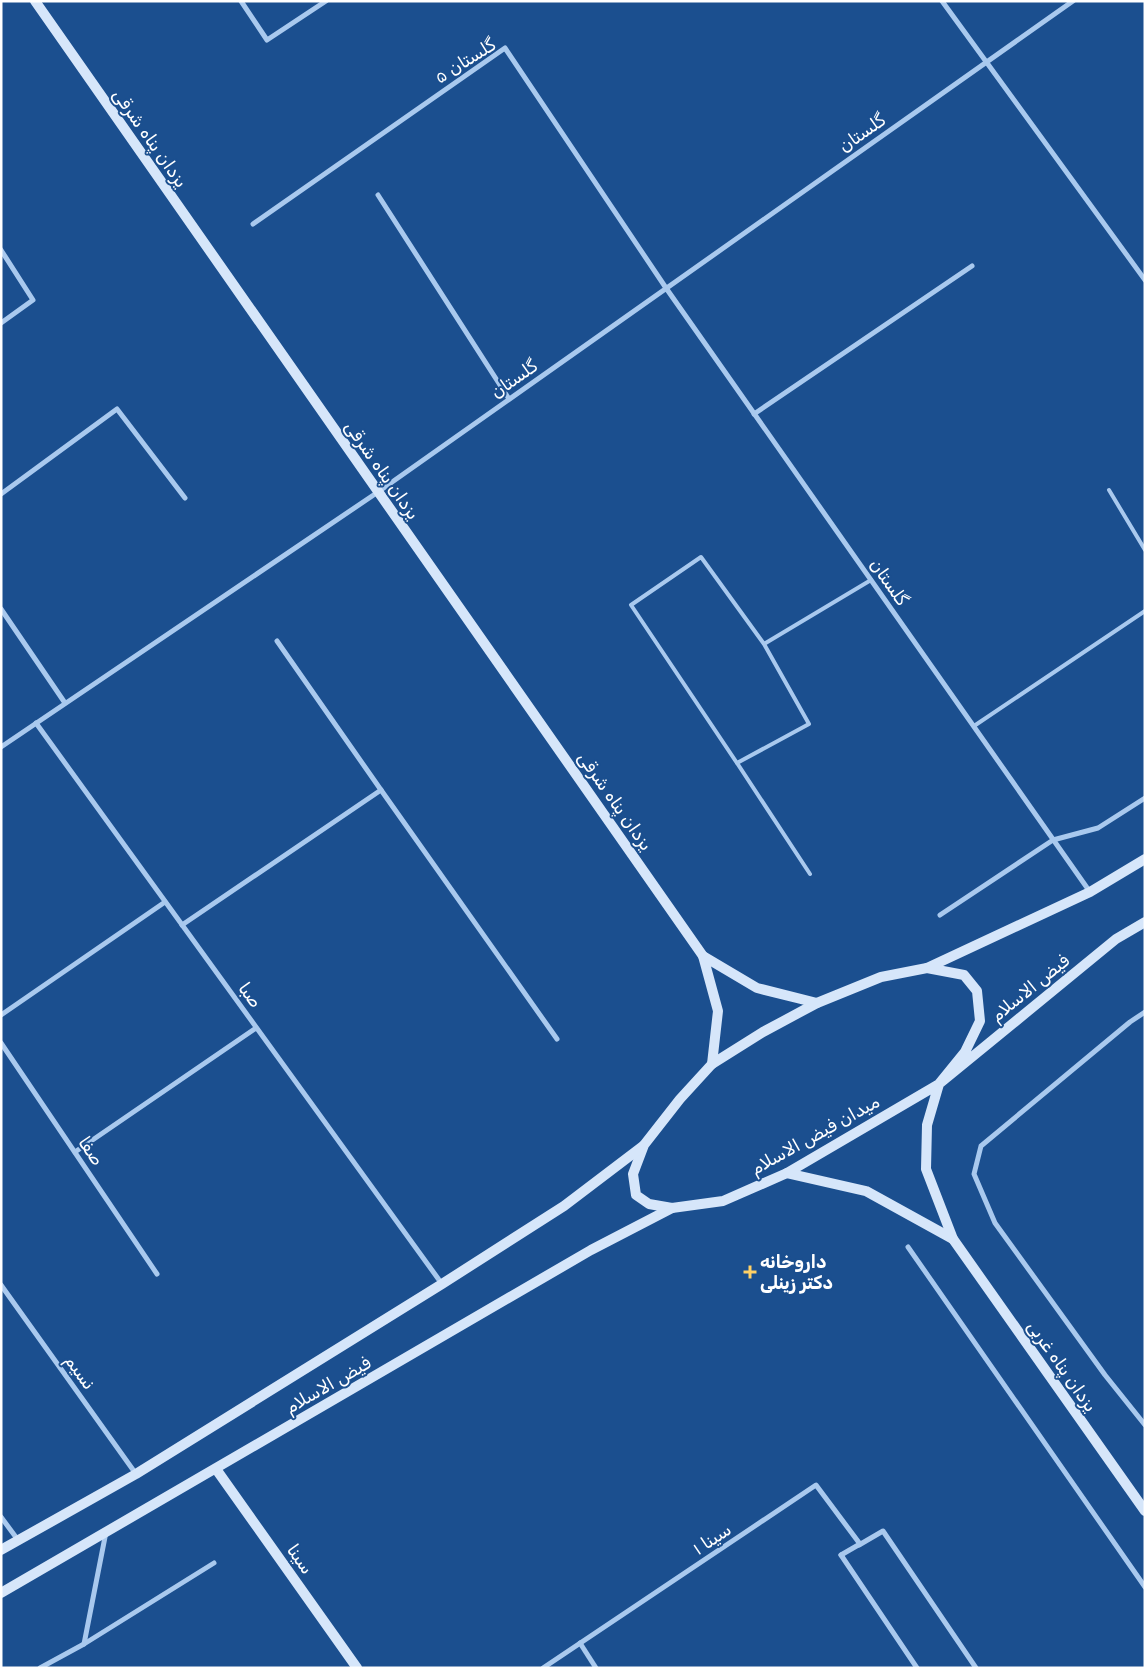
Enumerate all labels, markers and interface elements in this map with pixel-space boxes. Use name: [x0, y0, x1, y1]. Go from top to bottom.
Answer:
street label: گلستان ۵: [430, 34, 500, 88]
street label: یزدان پناه شرقی: [107, 84, 192, 192]
street label: گلستان: [834, 109, 890, 157]
street label: گلستان: [486, 355, 542, 403]
street label: یزدان پناه شرقی: [339, 416, 424, 524]
street label: گلستان: [865, 554, 913, 610]
street label: یزدان پناه شرقی: [572, 747, 657, 855]
street label: فیض الاسلام: [986, 949, 1074, 1027]
street label: صبا: [233, 978, 267, 1012]
street label: میدان فیض الاسلام: [747, 1090, 883, 1180]
street label: صفا: [73, 1132, 109, 1170]
place label: داروخانه دکتر زینلی: [760, 1251, 833, 1294]
marker: داروخانه دکتر زینلی: [744, 1266, 756, 1278]
street label: یزدان پناه غربی: [1022, 1316, 1102, 1417]
street label: نسیم: [59, 1350, 100, 1394]
street label: فیض الاسلام: [281, 1352, 375, 1418]
street label: سینا ۱: [689, 1518, 735, 1560]
street label: سینا: [282, 1540, 318, 1578]

